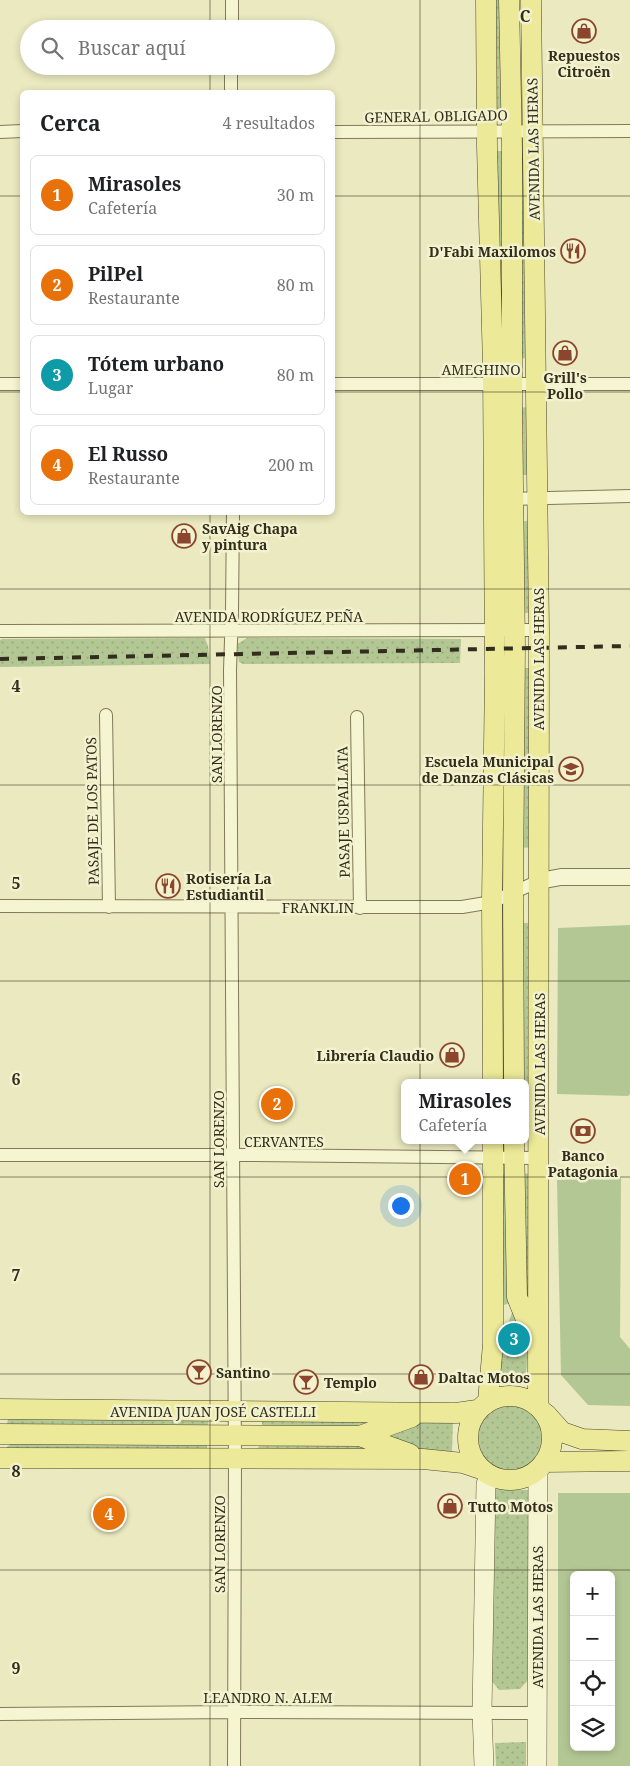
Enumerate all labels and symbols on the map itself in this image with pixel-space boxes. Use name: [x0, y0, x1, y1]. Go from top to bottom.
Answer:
text: C: [520, 5, 531, 27]
shop icon: Repuestos Citroën: [571, 18, 597, 44]
place label: Repuestos Citroën: [548, 46, 620, 81]
street label: AVENIDA LAS HERAS: [522, 78, 544, 220]
street label: GENERAL OBLIGADO: [364, 105, 508, 127]
restaurant icon: D'Fabi Maxilomos: [560, 238, 586, 264]
place label: D'Fabi Maxilomos: [429, 242, 556, 261]
shop icon: Grill's Pollo: [552, 340, 578, 366]
street label: AMEGHINO: [441, 360, 521, 379]
place label: Grill's Pollo: [543, 368, 587, 403]
place label: SavAig Chapa y pintura: [202, 519, 298, 554]
shop icon: SavAig Chapa y pintura: [171, 523, 197, 549]
street label: AVENIDA LAS HERAS: [529, 588, 548, 730]
street label: AVENIDA RODRÍGUEZ PEÑA: [175, 607, 363, 626]
text: 4: [11, 675, 21, 697]
street label: SAN LORENZO: [207, 685, 226, 783]
street label: PASAJE DE LOS PATOS: [81, 737, 103, 885]
street label: PASAJE USPALLATA: [332, 746, 354, 878]
place label: Escuela Municipal de Danzas Clásicas: [422, 752, 554, 787]
school or university icon: Escuela Municipal de Danzas Clásicas: [558, 756, 584, 782]
place label: Rotisería La Estudiantil: [186, 869, 272, 904]
text: 5: [11, 872, 21, 894]
restaurant icon: Rotisería La Estudiantil: [155, 873, 181, 899]
street label: FRANKLIN: [282, 898, 354, 917]
street label: AVENIDA LAS HERAS: [530, 993, 549, 1135]
shop icon: Librería Claudio: [439, 1042, 465, 1068]
place label: Librería Claudio: [317, 1046, 434, 1065]
text: 6: [11, 1068, 21, 1090]
pin: 2: [261, 1085, 293, 1123]
street label: SAN LORENZO: [209, 1090, 228, 1188]
bank icon: Banco Patagonia: [570, 1118, 596, 1144]
street label: CERVANTES: [244, 1132, 324, 1151]
place label: Banco Patagonia: [548, 1146, 618, 1181]
pin: 1: [449, 1160, 481, 1198]
your location: [388, 1193, 414, 1219]
text: 7: [11, 1264, 21, 1286]
pin: 3: [498, 1320, 530, 1358]
bar icon: Santino: [186, 1359, 212, 1385]
place label: Santino: [216, 1363, 270, 1382]
shop icon: Daltac Motos: [408, 1364, 434, 1390]
place label: Daltac Motos: [438, 1368, 530, 1387]
bar icon: Templo: [293, 1369, 319, 1395]
place label: Templo: [324, 1373, 377, 1392]
street label: AVENIDA JUAN JOSÉ CASTELLI: [110, 1402, 316, 1421]
text: 8: [11, 1460, 21, 1482]
shop icon: Tutto Motos: [437, 1493, 463, 1519]
pin: 4: [93, 1495, 125, 1533]
street label: SAN LORENZO: [210, 1495, 229, 1593]
place label: Tutto Motos: [468, 1497, 553, 1516]
street label: AVENIDA LAS HERAS: [528, 1546, 547, 1688]
text: 9: [11, 1657, 21, 1679]
street label: LEANDRO N. ALEM: [203, 1688, 333, 1707]

